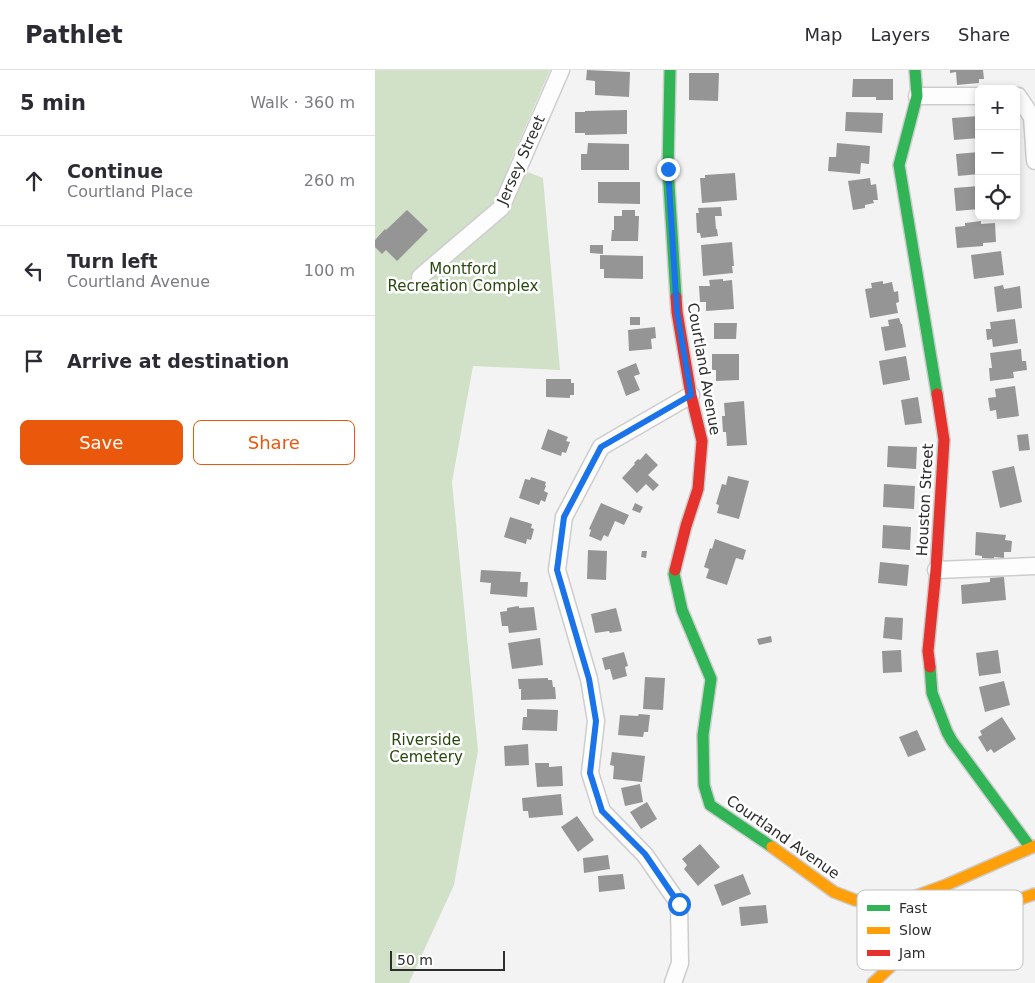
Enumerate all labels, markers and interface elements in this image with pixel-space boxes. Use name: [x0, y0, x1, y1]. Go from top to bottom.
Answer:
text: Pathlet: [25, 21, 123, 49]
text: Map: [804, 24, 842, 45]
text: Layers: [870, 24, 930, 45]
text: Share: [958, 24, 1010, 45]
map controls: [975, 85, 1020, 220]
button: +: [975, 85, 1020, 130]
text: 5 min: [20, 91, 86, 115]
text: Walk · 360 m: [250, 93, 355, 112]
street label: Jersey Street: [493, 112, 549, 208]
button: −: [975, 130, 1020, 175]
route end: [657, 158, 680, 181]
text: Continue: [67, 160, 163, 182]
icon: ahead: [20, 167, 48, 195]
text: 260 m: [304, 171, 355, 190]
button: locate: [975, 175, 1020, 220]
text: Courtland Place: [67, 182, 193, 201]
text: Turn left: [67, 250, 158, 272]
icon: left: [20, 257, 48, 285]
park label: Montford Recreation Complex: [388, 260, 539, 295]
text: 100 m: [304, 261, 355, 280]
text: Courtland Avenue: [67, 272, 210, 291]
street label: Courtland Avenue: [683, 301, 725, 437]
icon: arrive: [20, 347, 48, 375]
text: Arrive at destination: [67, 350, 289, 372]
button: Save: [20, 420, 183, 465]
button: Share: [193, 420, 355, 465]
street label: Houston Street: [913, 443, 937, 557]
park label: Riverside Cemetery: [389, 731, 463, 766]
street label: Courtland Avenue: [723, 791, 843, 883]
legend: [857, 890, 1023, 970]
route start: [668, 893, 691, 916]
text: Fast: [899, 900, 928, 916]
text: Slow: [899, 922, 932, 938]
text: Jam: [898, 945, 925, 961]
scale bar: [390, 948, 505, 971]
text: 50 m: [397, 952, 433, 968]

